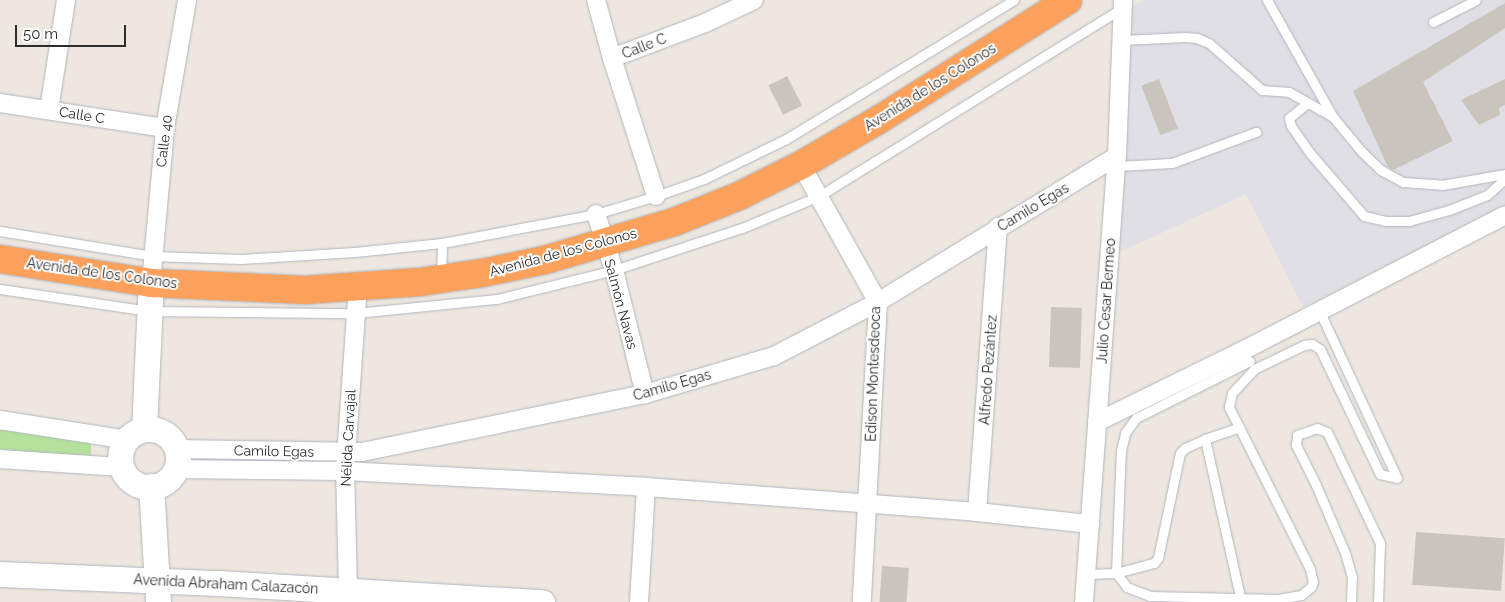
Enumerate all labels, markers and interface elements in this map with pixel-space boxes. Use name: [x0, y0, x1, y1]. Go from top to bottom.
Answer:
scale bar: [18, 15, 129, 47]
text: 50 m: [23, 25, 58, 43]
street label: Calle C: [619, 30, 669, 62]
street label: Avenida de los Colonos: [861, 40, 999, 134]
street label: Calle C: [58, 103, 106, 127]
street label: Calle 40: [152, 114, 176, 168]
street label: Camilo Egas: [994, 179, 1072, 235]
street label: Avenida de los Colonos: [487, 224, 639, 280]
street label: Julio Cesar Bermeo: [1093, 237, 1119, 365]
street label: Avenida de los Colonos: [26, 254, 178, 292]
street label: Salmón Navas: [601, 257, 641, 351]
street label: Edison Montesdeoca: [862, 306, 884, 442]
street label: Alfredo Pezántez: [976, 314, 1000, 426]
street label: Camilo Egas: [631, 366, 713, 404]
street label: Nélida Carvajal: [337, 389, 359, 487]
street label: Camilo Egas: [234, 442, 314, 460]
street label: Avenida Abraham Calazacón: [133, 571, 319, 597]

